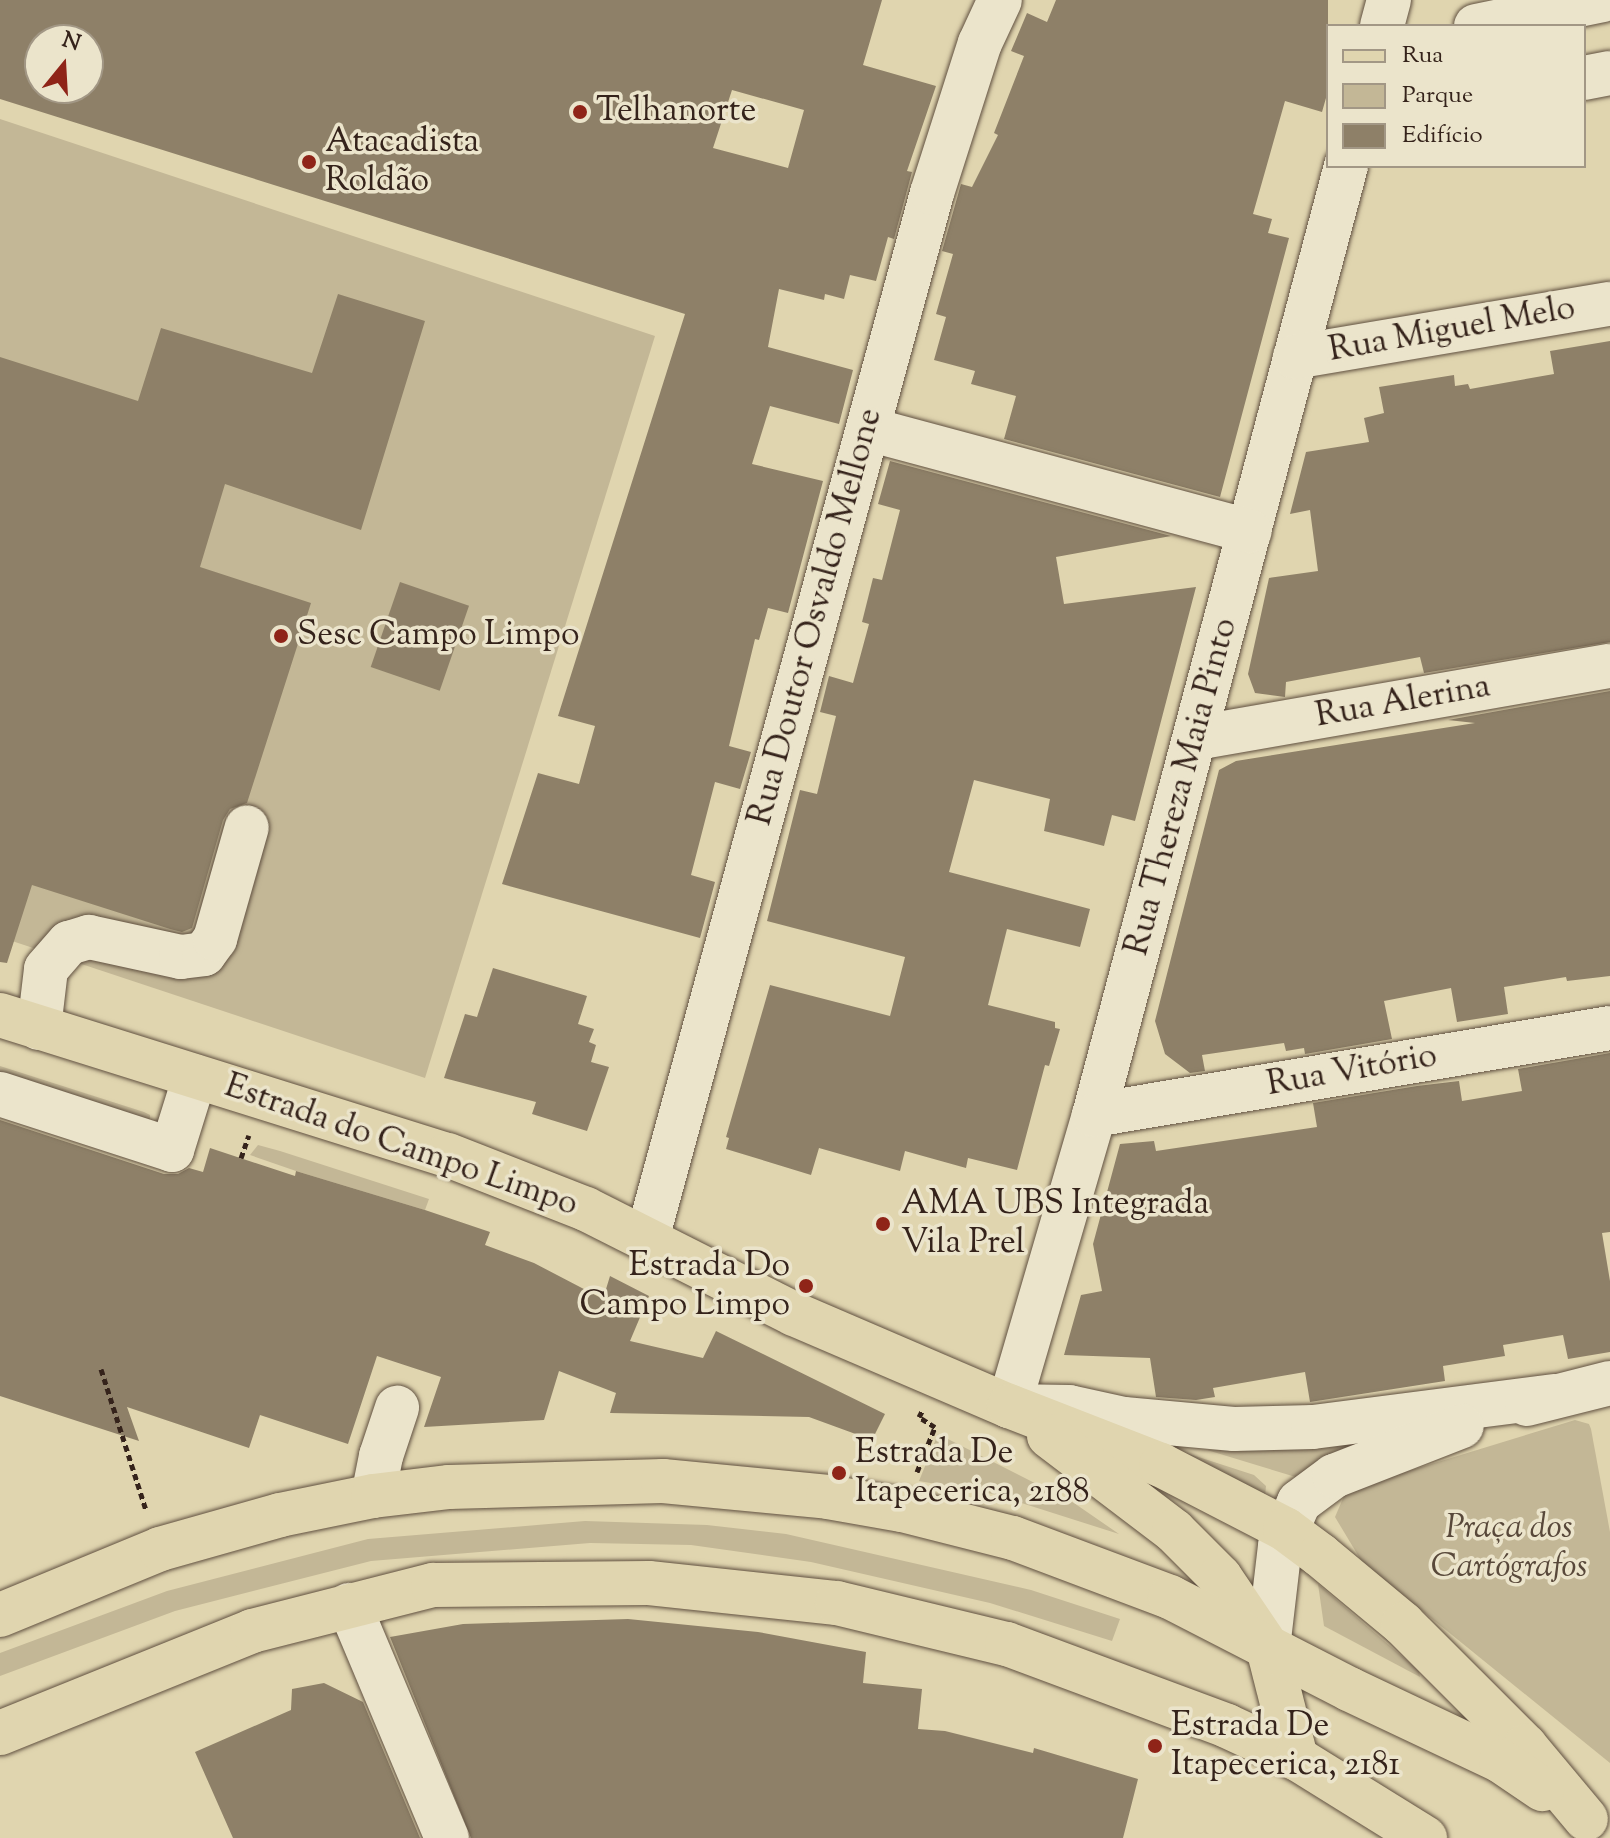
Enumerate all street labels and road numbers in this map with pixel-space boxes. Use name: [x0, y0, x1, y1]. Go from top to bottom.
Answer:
street label: Rua Miguel Melo: [1326, 288, 1578, 372]
street label: Rua Doutor Osvaldo Mellone: [741, 404, 891, 830]
street label: Rua Thereza Maia Pinto: [1117, 614, 1247, 960]
street label: Rua Alerina: [1312, 667, 1494, 737]
street label: Rua Vitório: [1264, 1036, 1440, 1106]
street label: Estrada do Campo Limpo: [219, 1066, 583, 1226]

